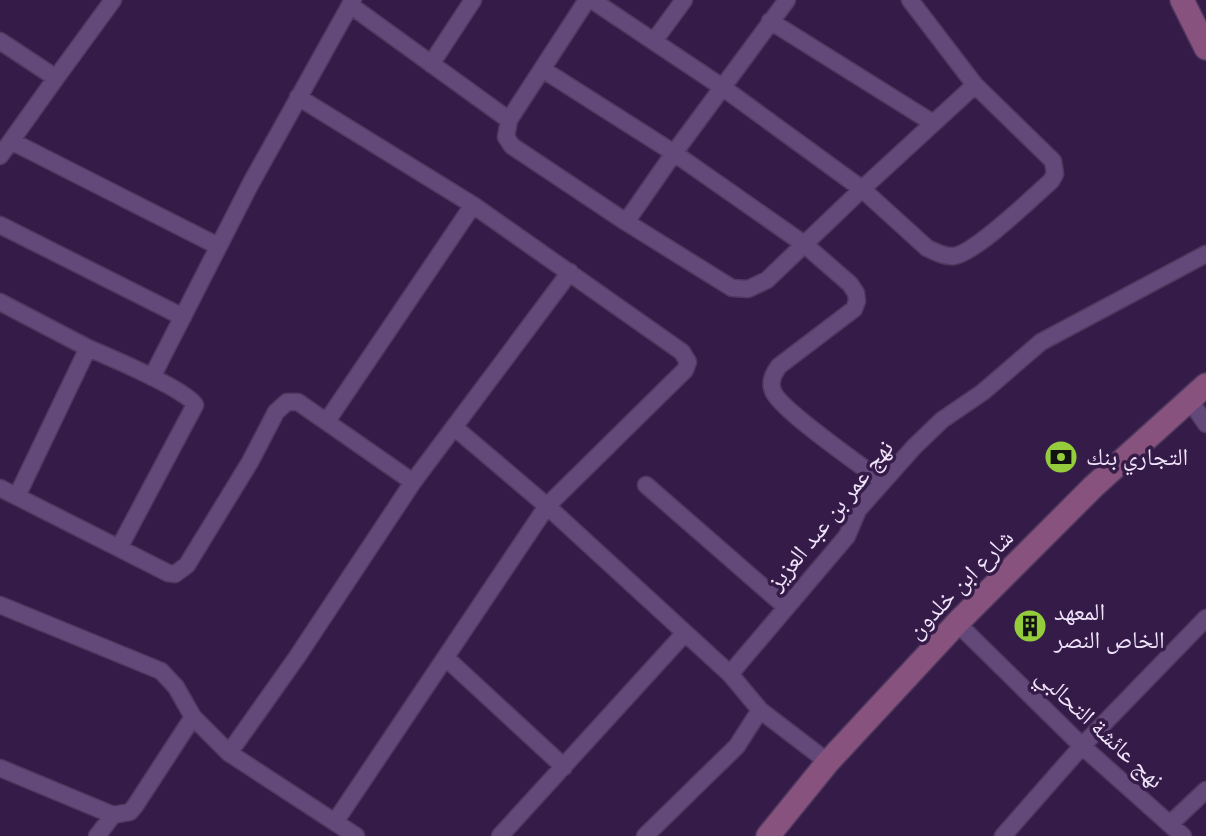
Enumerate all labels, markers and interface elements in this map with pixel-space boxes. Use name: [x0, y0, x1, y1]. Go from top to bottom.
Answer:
street label: نهج عمر بن عبد العزيز: [758, 432, 900, 597]
bank icon: التجاري بنك: [1042, 438, 1080, 476]
place label: التجاري بنك: [1086, 440, 1188, 476]
street label: شارع ابن خلدون: [899, 522, 1020, 645]
place label: المعهد الخاص النصر: [1053, 595, 1165, 655]
building icon: المعهد الخاص النصر: [1011, 607, 1049, 645]
street label: نهج عائشة التحالبي: [1027, 660, 1172, 798]

